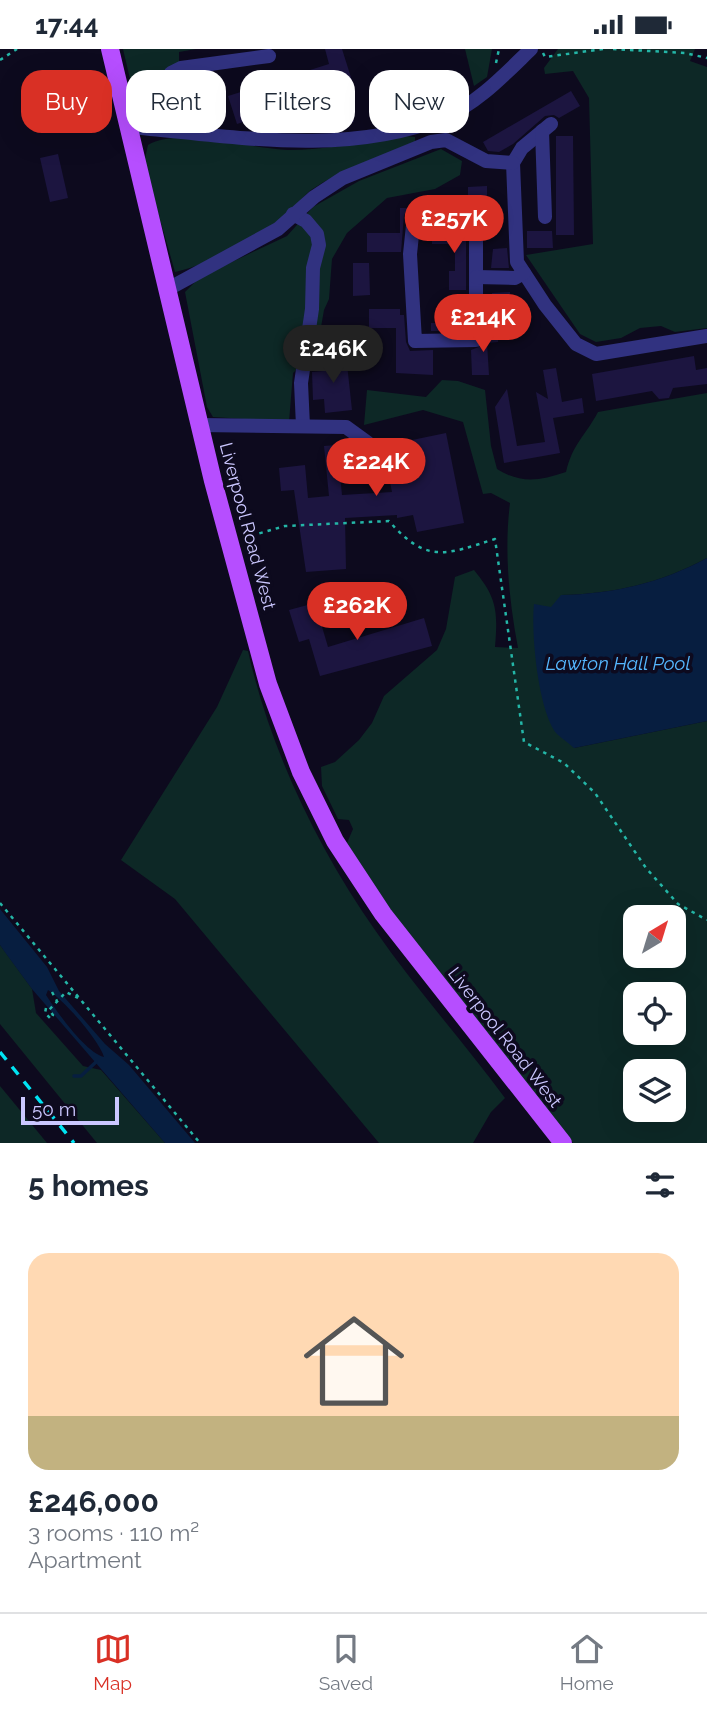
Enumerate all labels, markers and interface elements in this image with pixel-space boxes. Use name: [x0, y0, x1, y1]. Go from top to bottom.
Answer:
text: 17:44: [35, 10, 99, 40]
chip: Buy: [21, 70, 112, 133]
chip: Rent: [126, 70, 226, 133]
chip: Filters: [240, 70, 355, 133]
chip: New: [369, 70, 469, 133]
pin: £257K: [405, 195, 503, 255]
text: £257K: [421, 204, 487, 231]
pin: £214K: [434, 295, 532, 354]
text: £214K: [450, 303, 516, 330]
pin: £246K: [284, 325, 382, 385]
text: £246K: [299, 334, 367, 361]
pin: £224K: [327, 439, 425, 498]
street label: Liverpool Road West: [216, 440, 280, 612]
text: £224K: [343, 447, 410, 474]
pin: £262K: [308, 583, 406, 642]
text: £262K: [323, 591, 391, 618]
water label: Lawton Hall Pool: [545, 652, 691, 674]
north arrow: [623, 905, 686, 968]
map controls: [623, 905, 686, 1122]
street label: Liverpool Road West: [444, 963, 566, 1111]
button: locate: [623, 982, 686, 1045]
button: layers: [623, 1059, 686, 1122]
scale bar: [21, 1094, 119, 1126]
text: 50 m: [32, 1098, 76, 1120]
icon: filters: [641, 1166, 679, 1204]
text: 5 homes: [28, 1168, 149, 1203]
icon: home: [291, 1298, 417, 1424]
text: £246,000: [28, 1484, 159, 1519]
text: 3 rooms · 110 m²: [28, 1519, 199, 1546]
text: Apartment: [28, 1546, 142, 1573]
tab: Map: [93, 1630, 132, 1694]
tab: Saved: [319, 1630, 373, 1694]
tab: Home: [560, 1630, 614, 1694]

